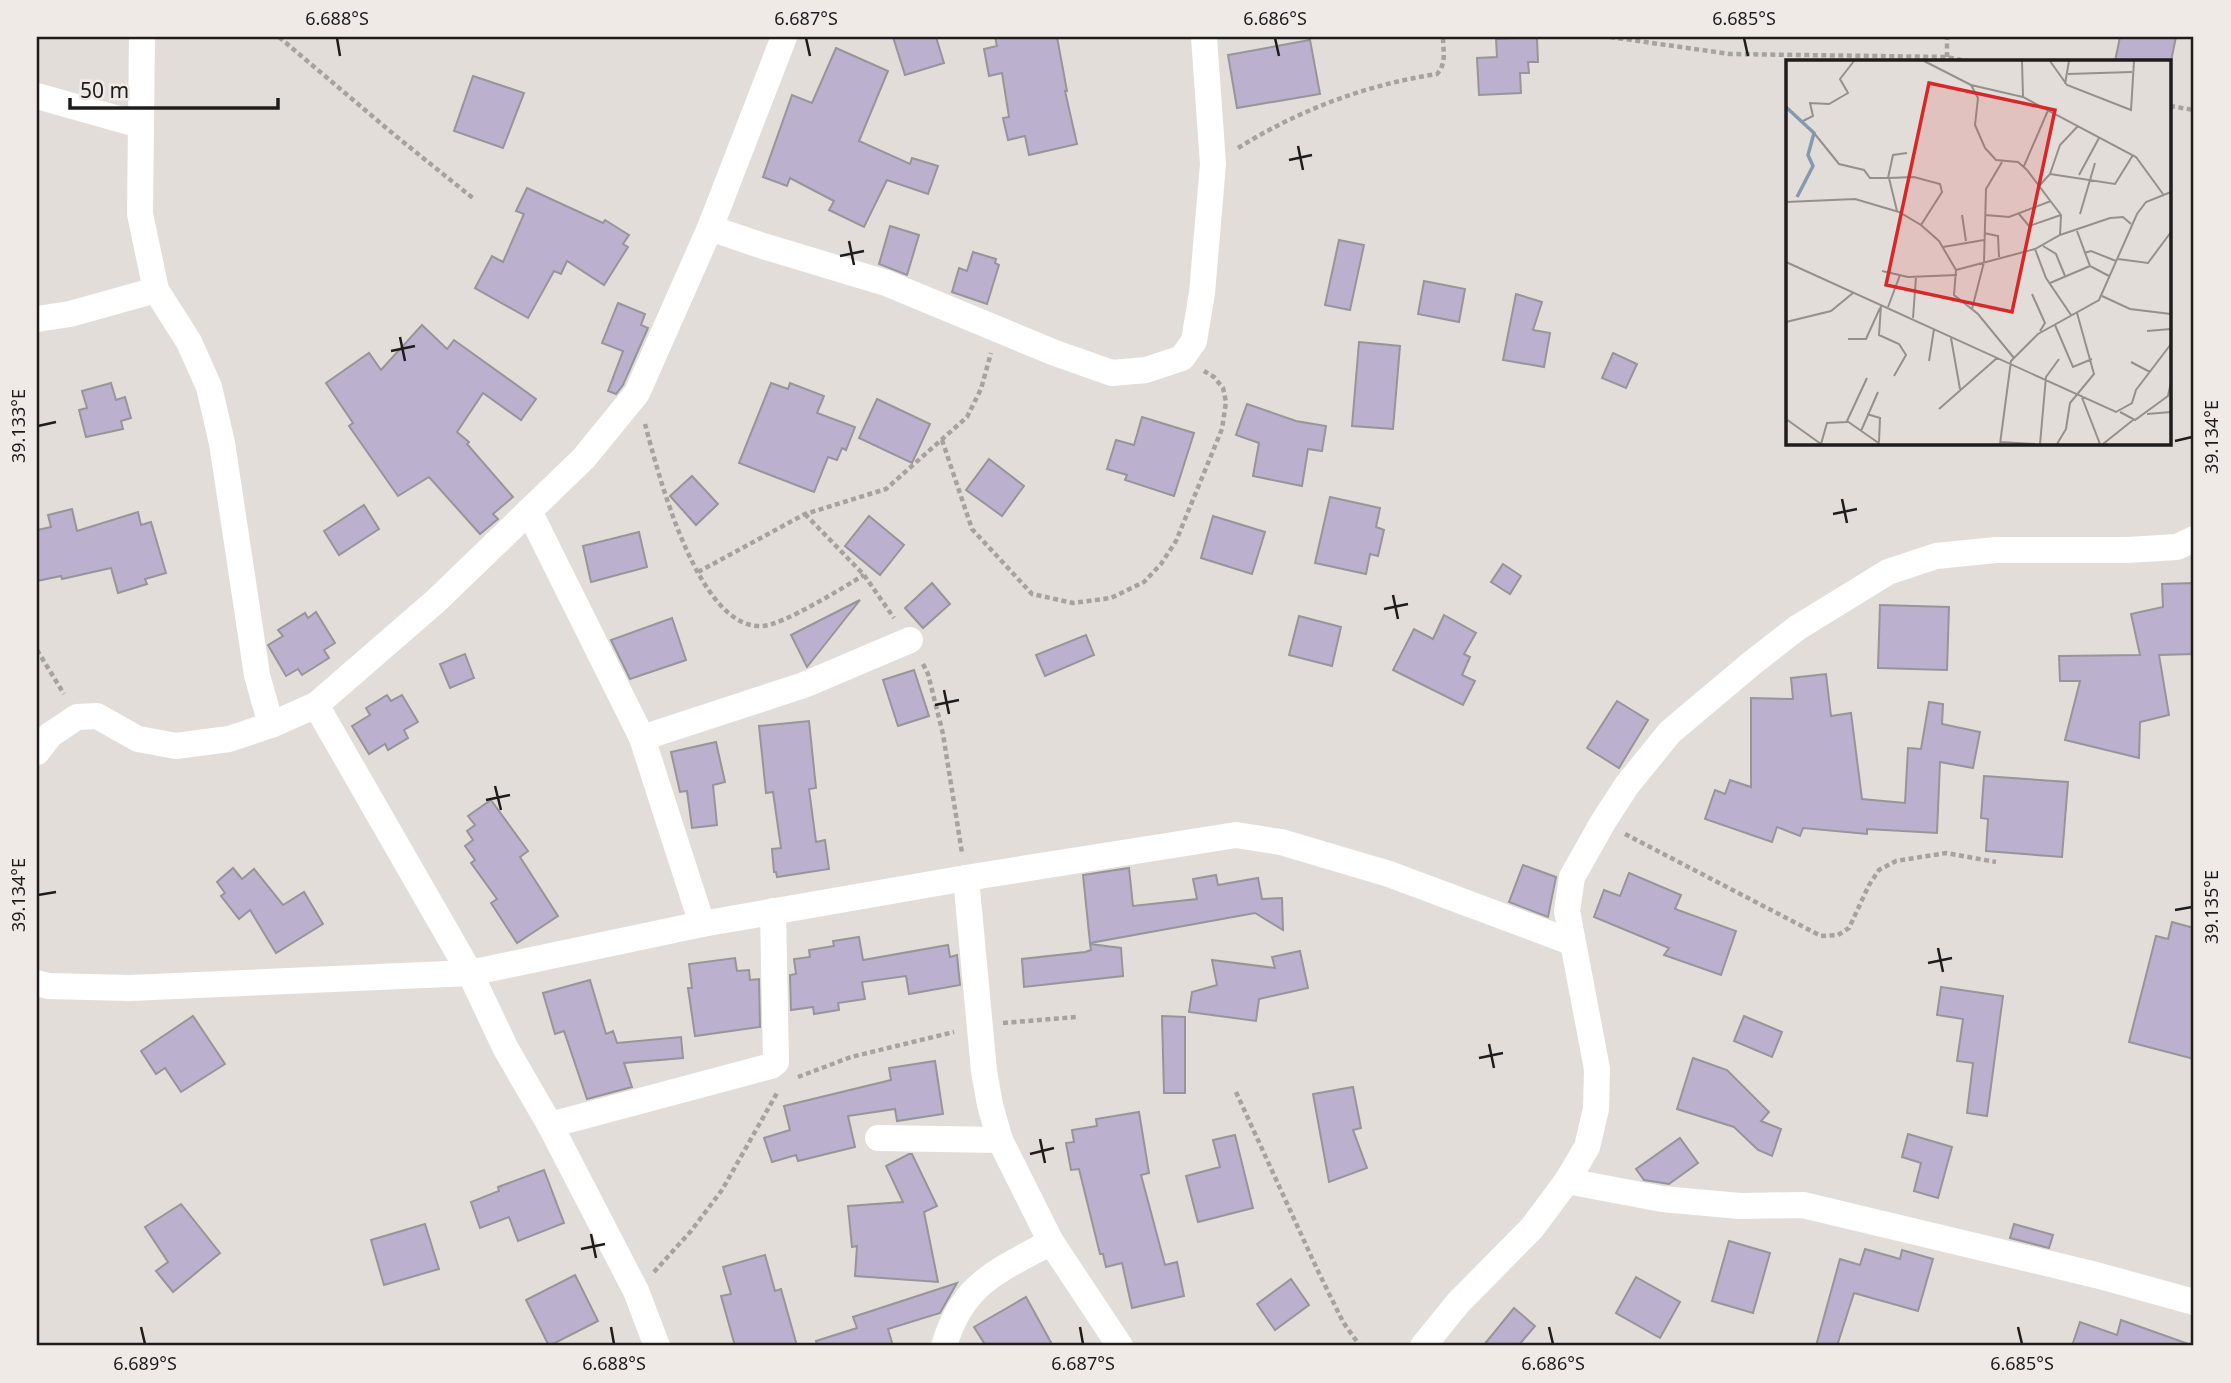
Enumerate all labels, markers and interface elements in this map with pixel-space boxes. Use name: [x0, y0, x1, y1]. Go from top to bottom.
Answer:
text: 6.688°S: [305, 6, 369, 30]
text: 6.687°S: [774, 6, 838, 30]
text: 6.686°S: [1243, 6, 1307, 30]
text: 6.685°S: [1712, 6, 1776, 30]
inset map: [1786, 60, 2172, 444]
scale bar: [70, 66, 278, 110]
text: 50 m: [80, 76, 129, 104]
text: 39.133°E: [6, 389, 30, 463]
text: 39.134°E: [2199, 400, 2223, 474]
text: 39.134°E: [6, 858, 30, 932]
text: 39.135°E: [2199, 870, 2223, 944]
text: 6.689°S: [113, 1351, 177, 1375]
text: 6.688°S: [582, 1351, 646, 1375]
text: 6.687°S: [1051, 1351, 1115, 1375]
text: 6.686°S: [1521, 1351, 1585, 1375]
text: 6.685°S: [1990, 1351, 2054, 1375]

